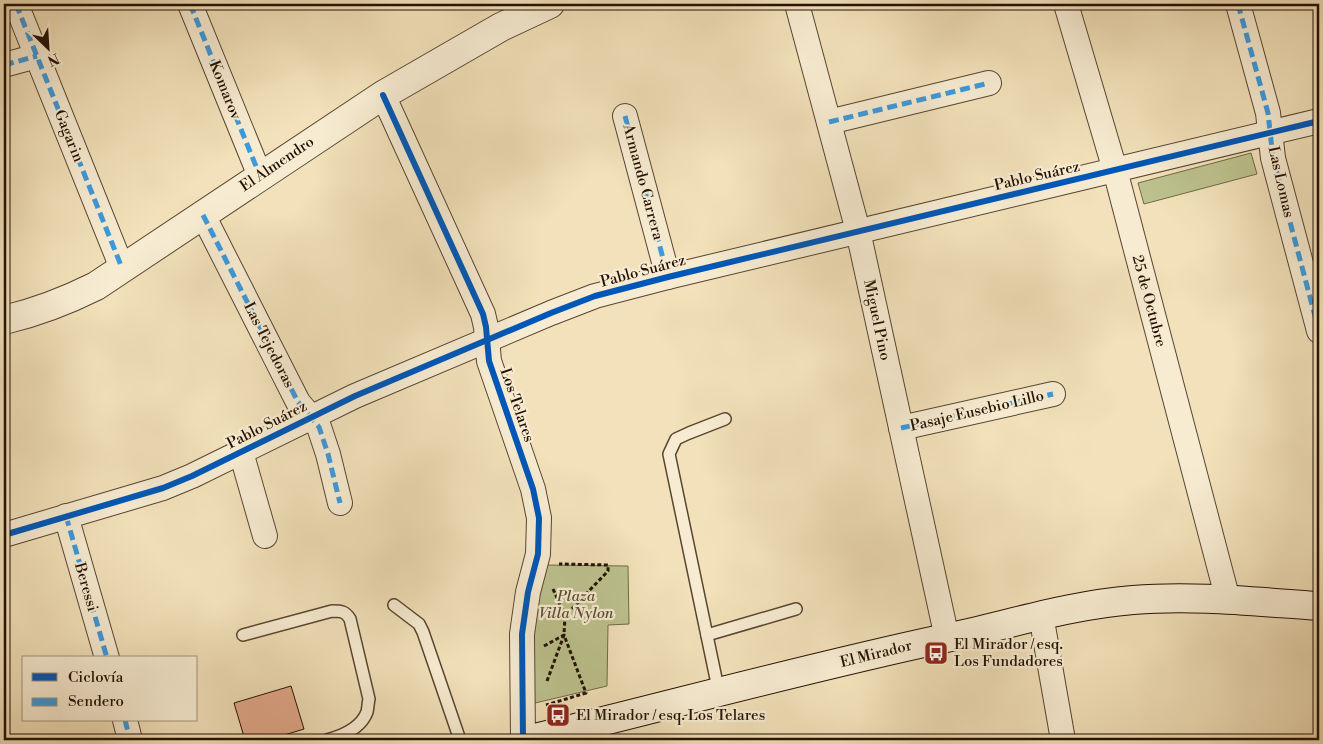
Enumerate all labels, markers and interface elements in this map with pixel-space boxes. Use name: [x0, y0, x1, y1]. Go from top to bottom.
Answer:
north arrow: [22, 22, 72, 72]
text: N: [44, 48, 62, 69]
street label: Komarov: [205, 58, 246, 123]
street label: Gagarin: [50, 107, 88, 165]
street label: Armando Carrera: [618, 121, 668, 243]
street label: El Almendro: [236, 132, 318, 196]
street label: Las Lomas: [1264, 144, 1298, 220]
street label: Pablo Suárez: [992, 157, 1082, 195]
street label: Pablo Suárez: [598, 251, 688, 291]
street label: 25 de Octubre: [1128, 253, 1170, 349]
street label: Miguel Pino: [859, 278, 895, 362]
street label: Las Tejedoras: [239, 299, 299, 391]
street label: Los Telares: [495, 365, 539, 445]
street label: Pasaje Eusebio Lillo: [908, 386, 1046, 436]
street label: Pablo Suárez: [224, 397, 310, 453]
street label: Beressi: [70, 559, 102, 614]
park label: Plaza Villa Nylon: [539, 587, 614, 623]
place label: El Mirador / esq. Los Fundadores: [954, 635, 1063, 671]
street label: El Mirador: [838, 636, 914, 672]
bus stop icon: El Mirador / esq. Los Fundadores: [923, 640, 949, 666]
legend: [22, 656, 198, 722]
text: Ciclovía: [68, 668, 124, 687]
text: Sendero: [68, 692, 124, 711]
bus stop icon: El Mirador / esq. Los Telares: [545, 702, 571, 728]
place label: El Mirador / esq. Los Telares: [576, 706, 765, 725]

